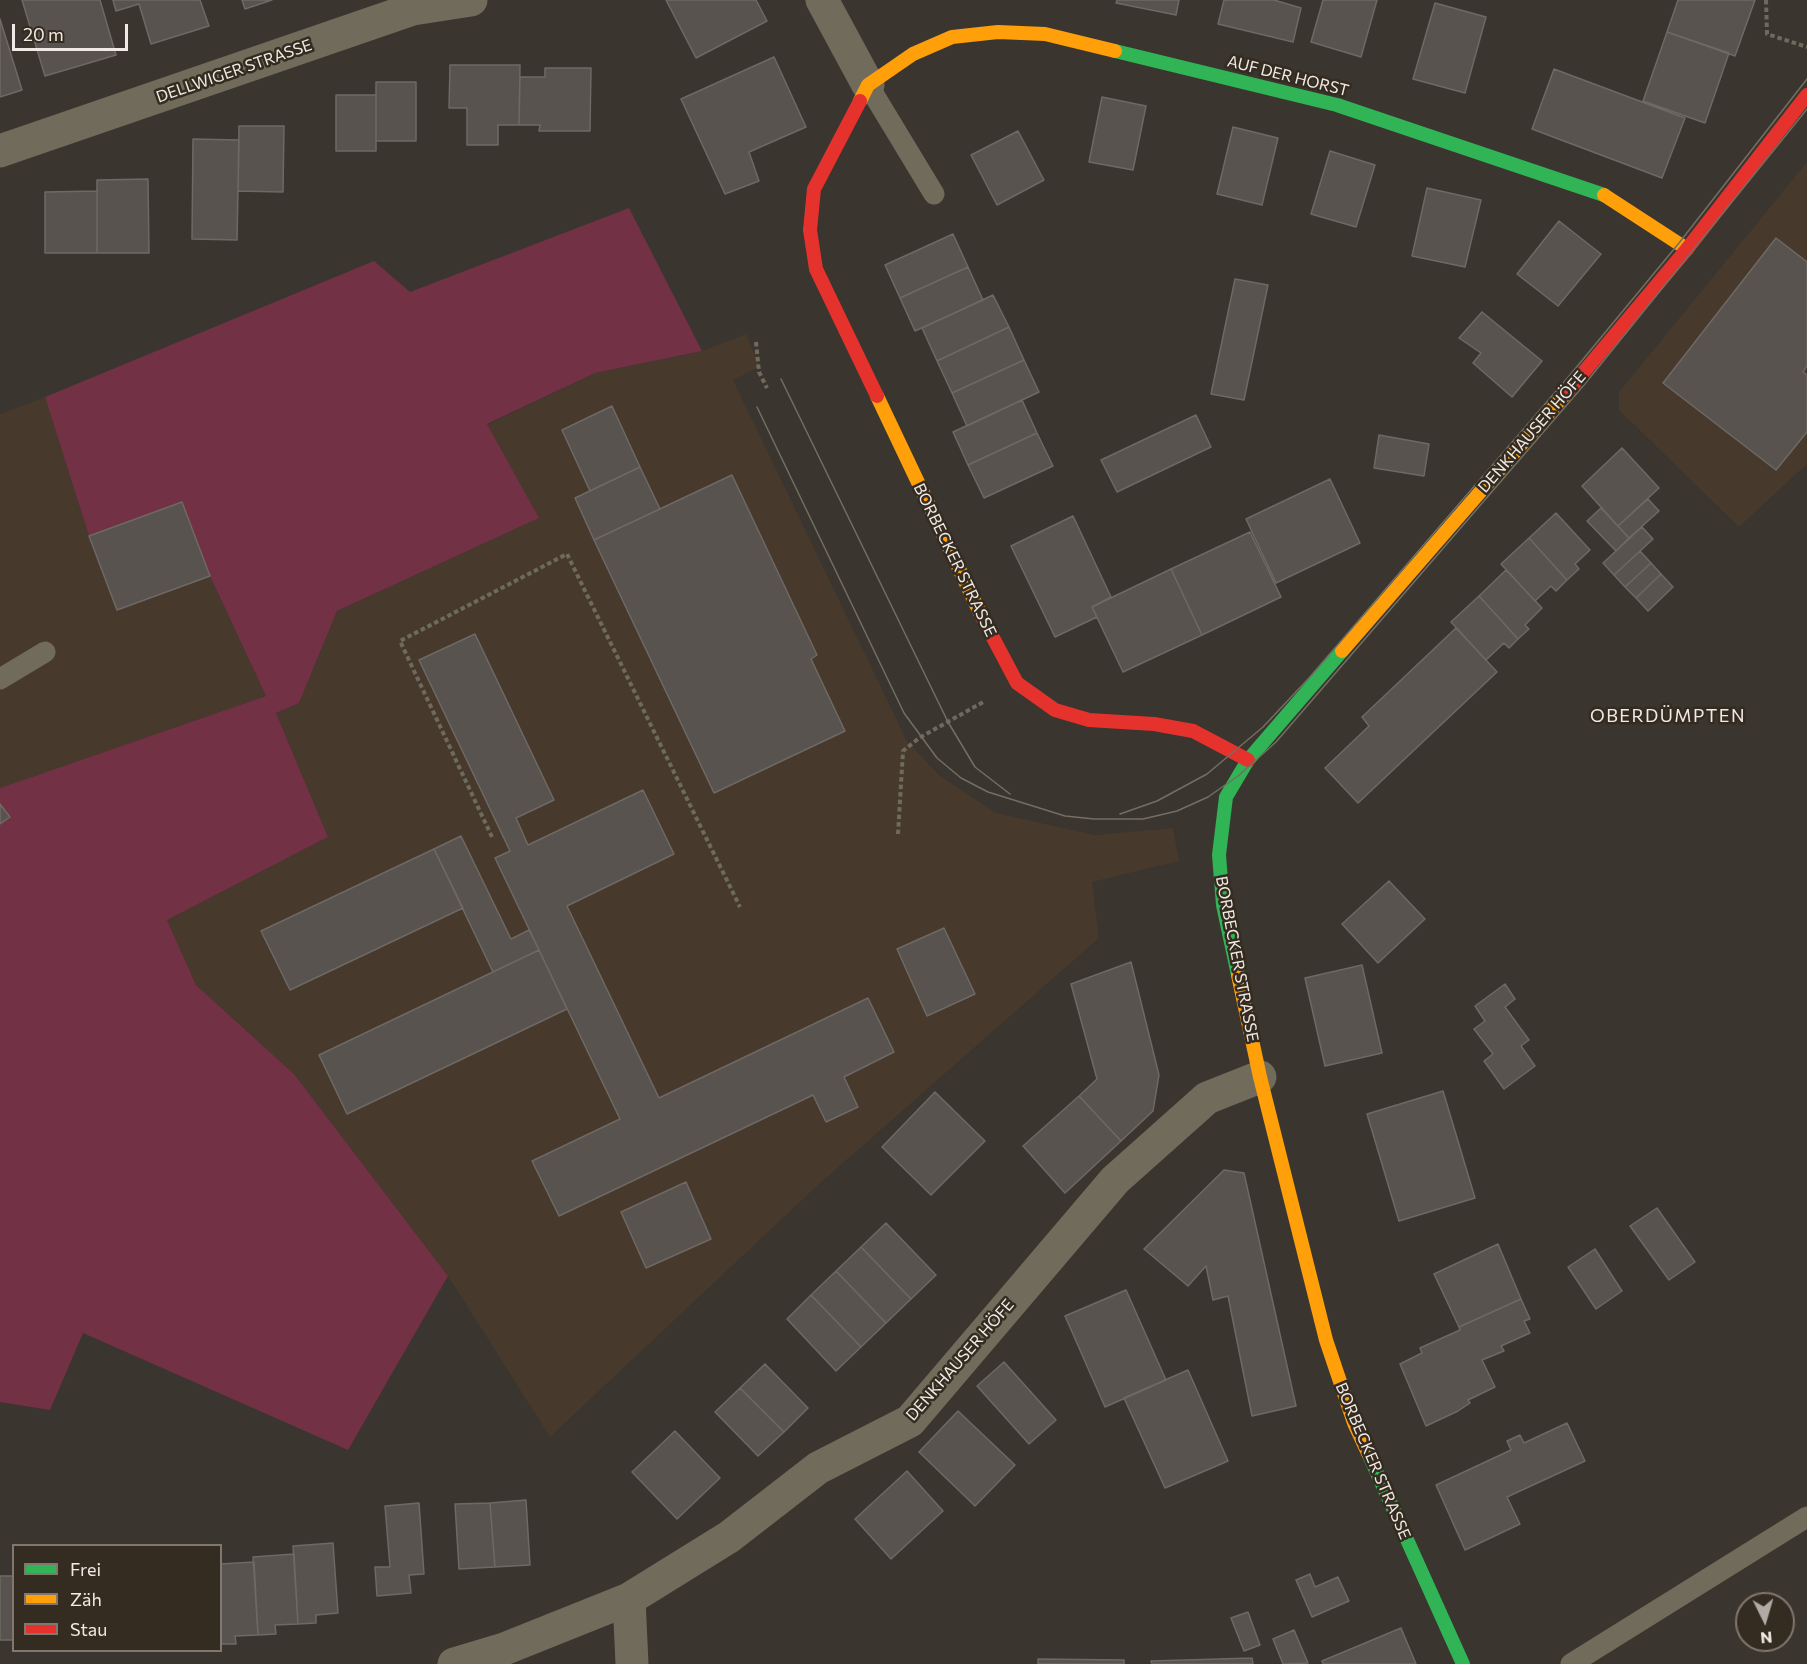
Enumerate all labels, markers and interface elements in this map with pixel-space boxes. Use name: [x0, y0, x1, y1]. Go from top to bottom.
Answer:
scale bar: [15, 12, 130, 50]
text: 20 m: [23, 23, 64, 45]
street label: DELLWIGER STRASSE: [154, 35, 314, 107]
street label: AUF DER HORST: [1225, 52, 1351, 100]
street label: DENKHAUSER HÖFE: [1474, 367, 1590, 497]
street label: BORBECKER STRASSE: [909, 480, 1001, 640]
district label: OBERDÜMPTEN: [1590, 705, 1746, 727]
street label: BORBECKER STRASSE: [1212, 875, 1262, 1043]
street label: DENKHAUSER HÖFE: [902, 1295, 1018, 1425]
street label: BORBECKER STRASSE: [1331, 1380, 1415, 1542]
legend: [12, 1544, 222, 1652]
text: Frei: [70, 1558, 101, 1580]
text: Zäh: [70, 1588, 102, 1610]
north arrow: [1735, 1592, 1795, 1652]
text: Stau: [70, 1618, 107, 1640]
text: N: [1760, 1628, 1773, 1648]

